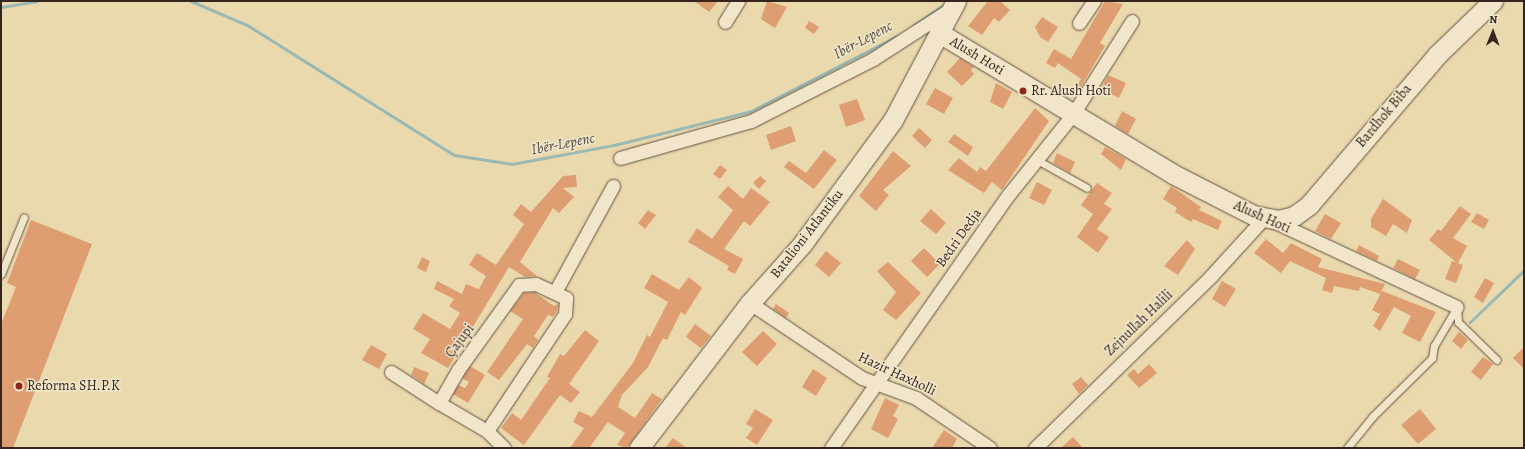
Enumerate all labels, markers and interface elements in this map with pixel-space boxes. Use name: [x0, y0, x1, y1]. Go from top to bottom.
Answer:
north arrow: [1473, 12, 1513, 52]
text: N: [1489, 12, 1497, 27]
water label: Ibër-Lepenc: [830, 17, 896, 63]
street label: Alush Hoti: [947, 33, 1007, 79]
street label: Bardhok Biba: [1353, 81, 1415, 151]
place label: Rr. Alush Hoti: [1031, 83, 1111, 99]
marker: Rr. Alush Hoti: [1018, 86, 1028, 96]
water label: Ibër-Lepenc: [530, 129, 596, 159]
street label: Batalioni Atlantiku: [767, 186, 847, 282]
street label: Alush Hoti: [1231, 197, 1293, 237]
street label: Bedri Dedja: [933, 205, 985, 271]
street label: Zejnullah Halili: [1102, 286, 1176, 360]
street label: Çajupi: [442, 321, 478, 361]
street label: Hazir Haxholli: [855, 349, 939, 399]
place label: Reforma SH.P.K: [27, 378, 120, 394]
marker: Reforma SH.P.K: [14, 381, 24, 391]

